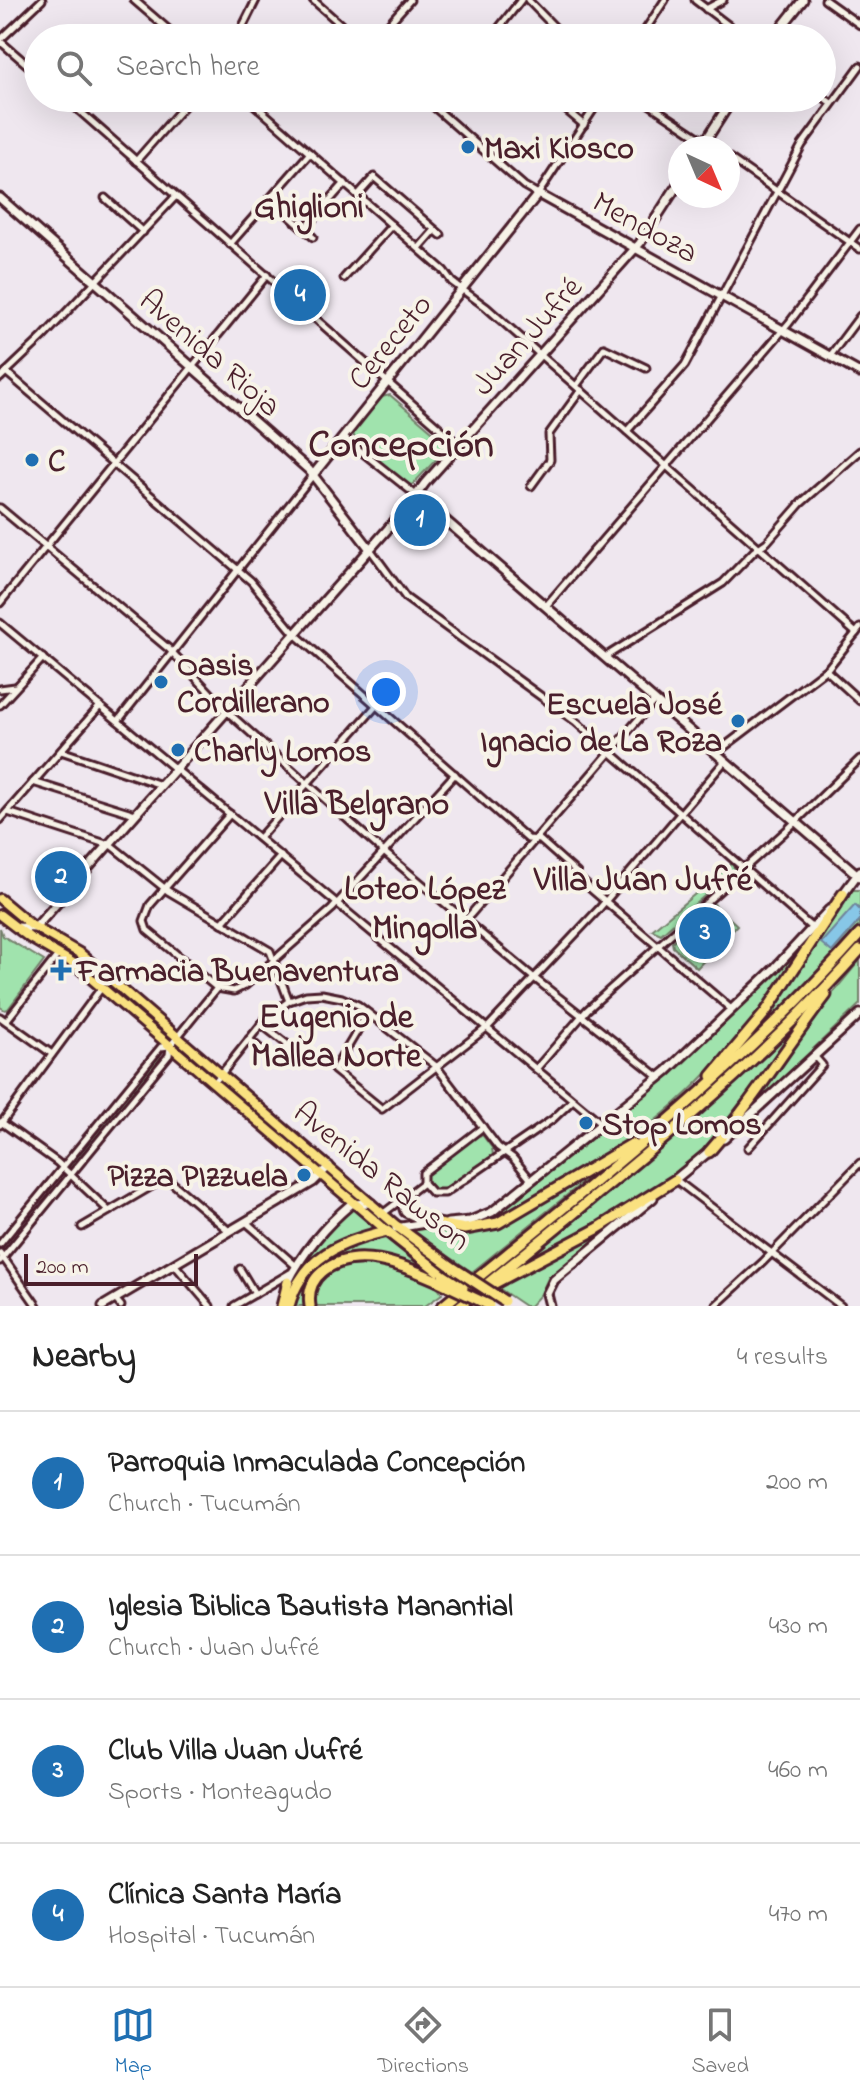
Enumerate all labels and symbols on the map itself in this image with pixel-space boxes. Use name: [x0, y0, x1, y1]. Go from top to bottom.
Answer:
place label: Maxi Kiosco: [484, 127, 634, 174]
north arrow: [668, 136, 740, 208]
marker: Maxi Kiosco: [459, 138, 477, 156]
street label: Mendoza: [583, 181, 706, 277]
district label: Ghiglioni: [254, 184, 364, 235]
pin: 4: [274, 265, 326, 325]
street label: Juan Jufré: [462, 267, 596, 408]
street label: Avenida Rioja: [127, 279, 290, 430]
street label: Cereceto: [338, 285, 445, 402]
district label: Concepción: [308, 417, 494, 476]
place label: C: [48, 440, 66, 487]
marker: C: [23, 451, 41, 469]
pin: 1: [394, 490, 446, 550]
place label: Oasis Cordillerano: [177, 644, 330, 728]
your location: [366, 672, 406, 712]
marker: Oasis Cordillerano: [152, 673, 170, 691]
place label: Escuela José Ignacio de La Roza: [480, 683, 724, 768]
marker: Escuela José Ignacio de La Roza: [729, 712, 747, 730]
place label: Charly Lomos: [194, 730, 371, 778]
marker: Charly Lomos: [169, 741, 187, 759]
district label: Villa Belgrano: [264, 781, 449, 832]
pin: 2: [35, 847, 87, 907]
district label: Villa Juan Jufré: [533, 857, 753, 907]
district label: Loteo López Mingolla: [344, 866, 506, 956]
pin: 3: [679, 903, 731, 963]
place label: Farmacia Buenaventura: [75, 950, 399, 997]
marker: Farmacia Buenaventura: [52, 961, 70, 979]
district label: Eugenio de Mallea Norte: [251, 994, 422, 1083]
street label: Avenida Rawson: [282, 1091, 480, 1264]
place label: Stop Lomos: [602, 1103, 762, 1150]
marker: Stop Lomos: [577, 1114, 595, 1132]
place label: Pizza PIzzuela: [107, 1155, 288, 1202]
marker: Pizza PIzzuela: [295, 1166, 313, 1184]
scale bar: [24, 1250, 198, 1286]

